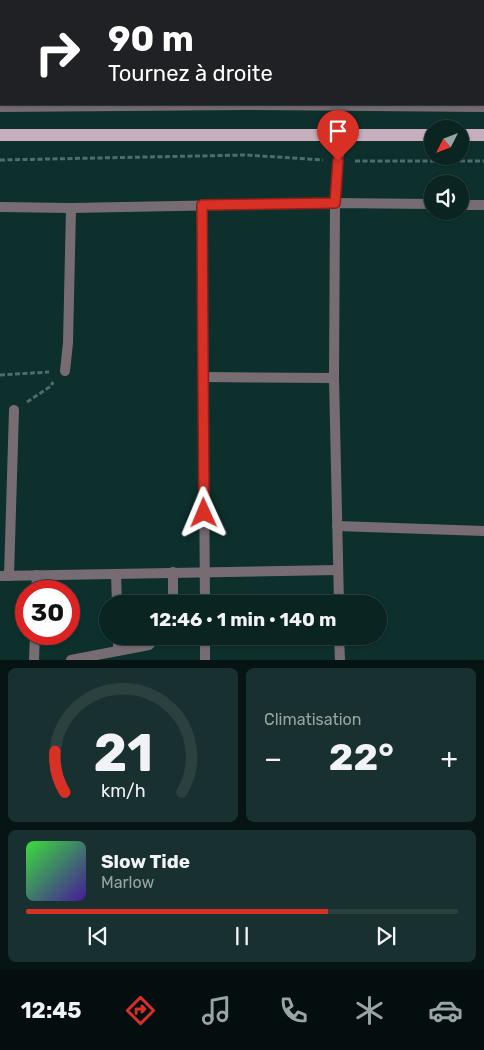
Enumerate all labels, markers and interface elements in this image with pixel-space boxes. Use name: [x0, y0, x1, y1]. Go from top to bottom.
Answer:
text: 90 m: [108, 18, 194, 60]
icon: right: [25, 20, 90, 85]
text: Tournez à droite: [108, 60, 273, 87]
pin: [317, 110, 359, 161]
icon: arrive: [324, 117, 352, 145]
north arrow: [424, 120, 469, 165]
map controls: [424, 120, 469, 220]
button: sound: [424, 175, 469, 220]
position arrow: [177, 486, 229, 538]
speed limit sign: 30: [15, 580, 80, 645]
text: 12:46 · 1 min · 140 m: [150, 608, 336, 631]
text: Climatisation: [264, 710, 361, 729]
text: 21: [93, 722, 153, 784]
text: 22°: [329, 734, 394, 780]
text: −: [264, 742, 282, 775]
text: +: [441, 742, 458, 775]
text: km/h: [101, 780, 145, 801]
text: Slow Tide: [101, 850, 190, 873]
text: Marlow: [101, 873, 154, 892]
icon: previous: [84, 922, 112, 950]
icon: pause: [228, 922, 256, 950]
icon: next: [372, 922, 400, 950]
icon: directions: [123, 993, 158, 1028]
icon: music: [199, 993, 234, 1028]
icon: phone: [276, 993, 311, 1028]
icon: climate: [352, 993, 387, 1028]
icon: car: [428, 993, 463, 1028]
text: 12:45: [21, 997, 82, 1024]

